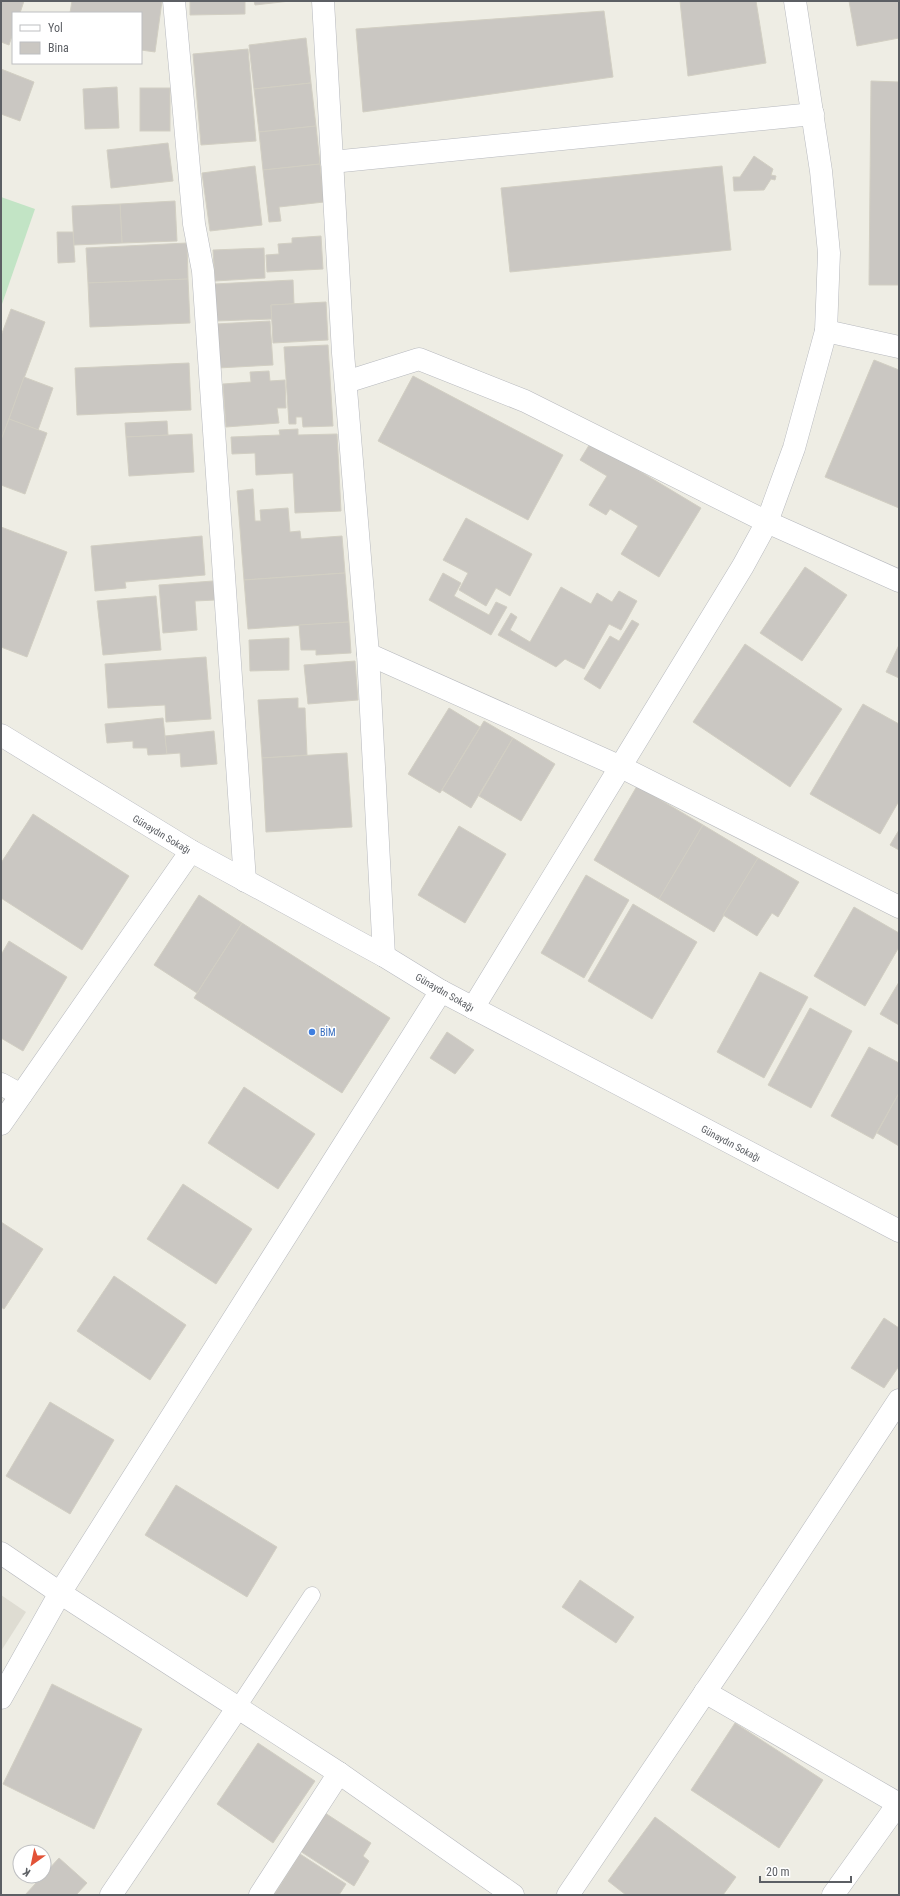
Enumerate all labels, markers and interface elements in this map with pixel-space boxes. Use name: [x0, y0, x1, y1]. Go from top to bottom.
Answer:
legend: [12, 12, 142, 64]
text: Yol: [48, 21, 63, 35]
text: Bina: [48, 41, 69, 55]
street label: Günaydın Sokağı: [131, 813, 193, 856]
street label: Günaydın Sokağı: [414, 971, 476, 1014]
place label: BİM: [320, 1026, 336, 1038]
marker: BİM: [307, 1027, 317, 1037]
street label: Günaydın Sokağı: [699, 1123, 762, 1164]
north arrow: [12, 1844, 52, 1884]
scale bar: [760, 1858, 851, 1884]
text: K: [20, 1864, 33, 1879]
text: 20 m: [766, 1865, 790, 1879]

